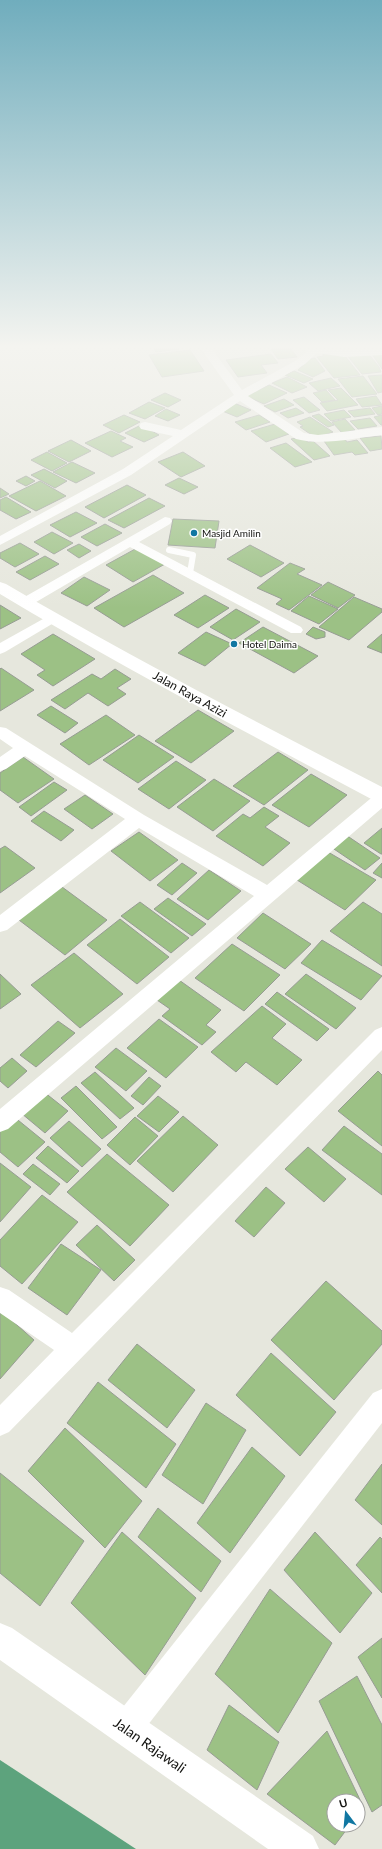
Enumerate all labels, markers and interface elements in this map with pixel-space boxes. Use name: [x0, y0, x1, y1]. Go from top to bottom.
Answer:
place label: Masjid Amilin: [202, 527, 261, 539]
marker: Masjid Amilin: [189, 528, 199, 538]
place label: Hotel Daima: [242, 638, 297, 650]
marker: Hotel Daima: [229, 639, 239, 649]
street label: Jalan Raya Azizi: [150, 668, 230, 721]
street label: Jalan Rajawali: [110, 1714, 190, 1776]
north arrow: [326, 1793, 366, 1833]
text: U: [337, 1796, 349, 1810]

